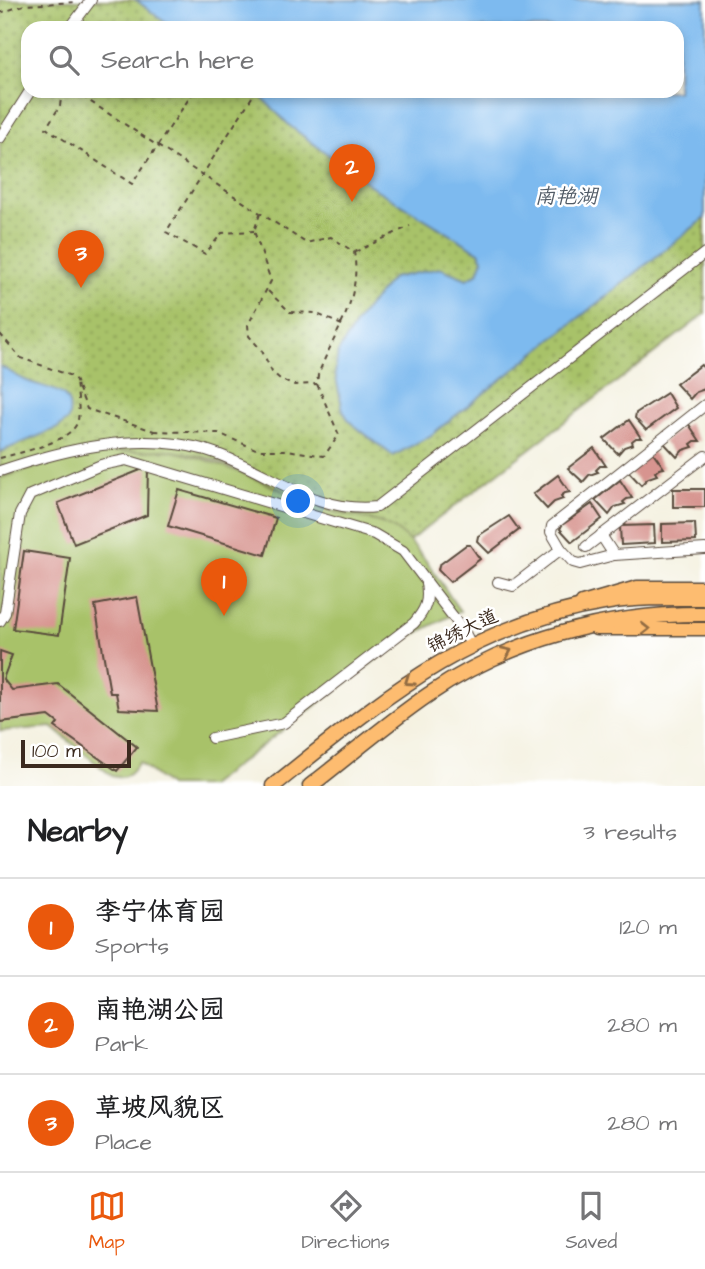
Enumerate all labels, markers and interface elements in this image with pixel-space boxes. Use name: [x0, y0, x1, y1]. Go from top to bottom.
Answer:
search box: [21, 21, 684, 98]
icon: search: [45, 41, 83, 79]
text: Search here: [101, 42, 254, 78]
pin: 2: [329, 144, 375, 202]
water label: 南艳湖: [535, 182, 599, 211]
pin: 3: [58, 230, 104, 288]
your location: [281, 484, 315, 518]
pin: 1: [201, 558, 247, 616]
street label: 锦绣大道: [423, 603, 503, 660]
one-way arrow: [640, 621, 651, 637]
one-way arrow: [500, 646, 513, 660]
one-way arrow: [404, 673, 417, 685]
scale bar: [21, 737, 131, 769]
text: 100 m: [32, 738, 81, 765]
text: Nearby: [28, 811, 128, 853]
text: 3 results: [583, 816, 677, 848]
text: 李宁体育园: [95, 894, 225, 930]
text: 1: [50, 911, 52, 943]
text: 120 m: [619, 911, 677, 943]
text: Sports: [95, 930, 169, 962]
text: 南艳湖公园: [95, 992, 225, 1028]
text: 2: [44, 1009, 58, 1041]
text: 280 m: [607, 1009, 677, 1041]
text: Park: [95, 1028, 148, 1060]
text: 草坡风貌区: [95, 1090, 225, 1126]
text: 3: [45, 1107, 57, 1139]
text: 280 m: [607, 1107, 677, 1139]
text: Place: [95, 1126, 152, 1158]
tab: Map: [88, 1187, 126, 1256]
tab: Directions: [301, 1187, 390, 1256]
tab: Saved: [565, 1187, 617, 1256]

